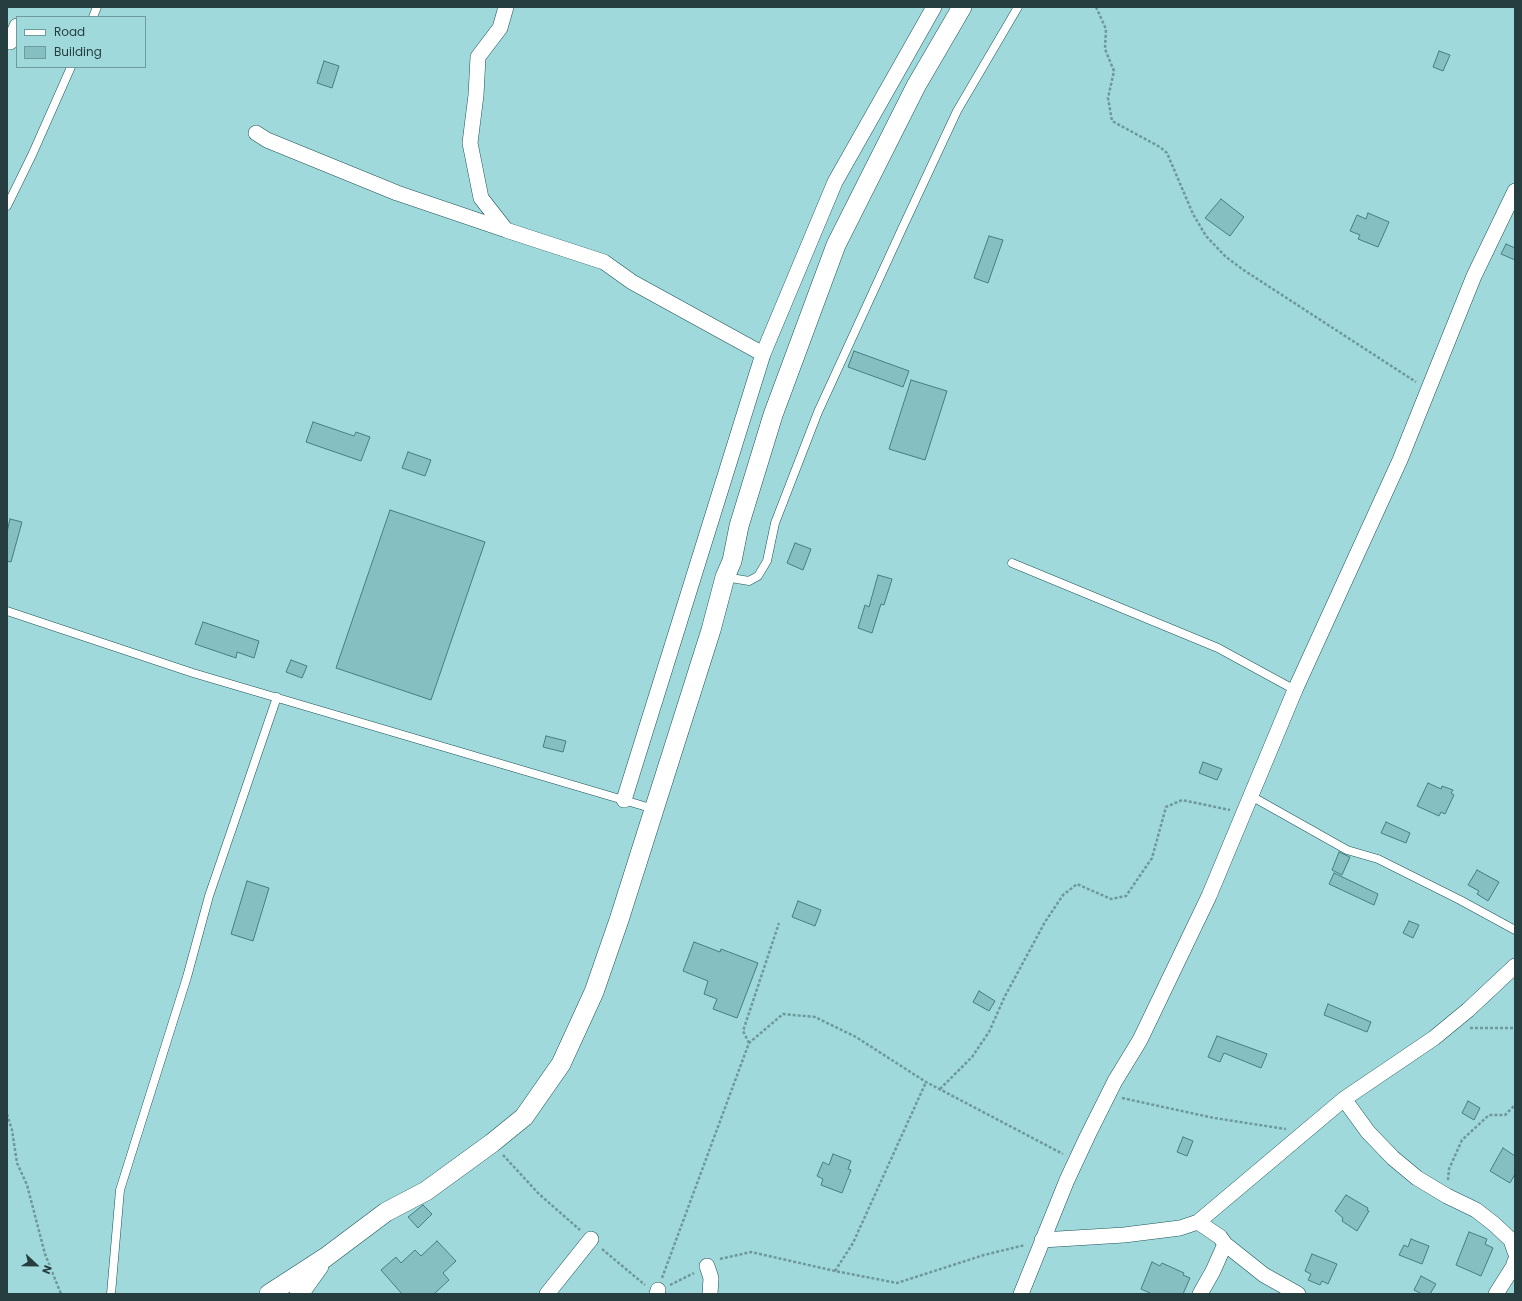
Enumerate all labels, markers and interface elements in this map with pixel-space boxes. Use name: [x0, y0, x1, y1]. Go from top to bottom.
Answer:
legend: [16, 16, 146, 68]
text: Road: [54, 23, 85, 40]
text: Building: [54, 43, 102, 60]
north arrow: [16, 1245, 56, 1285]
text: N: [38, 1263, 56, 1276]

